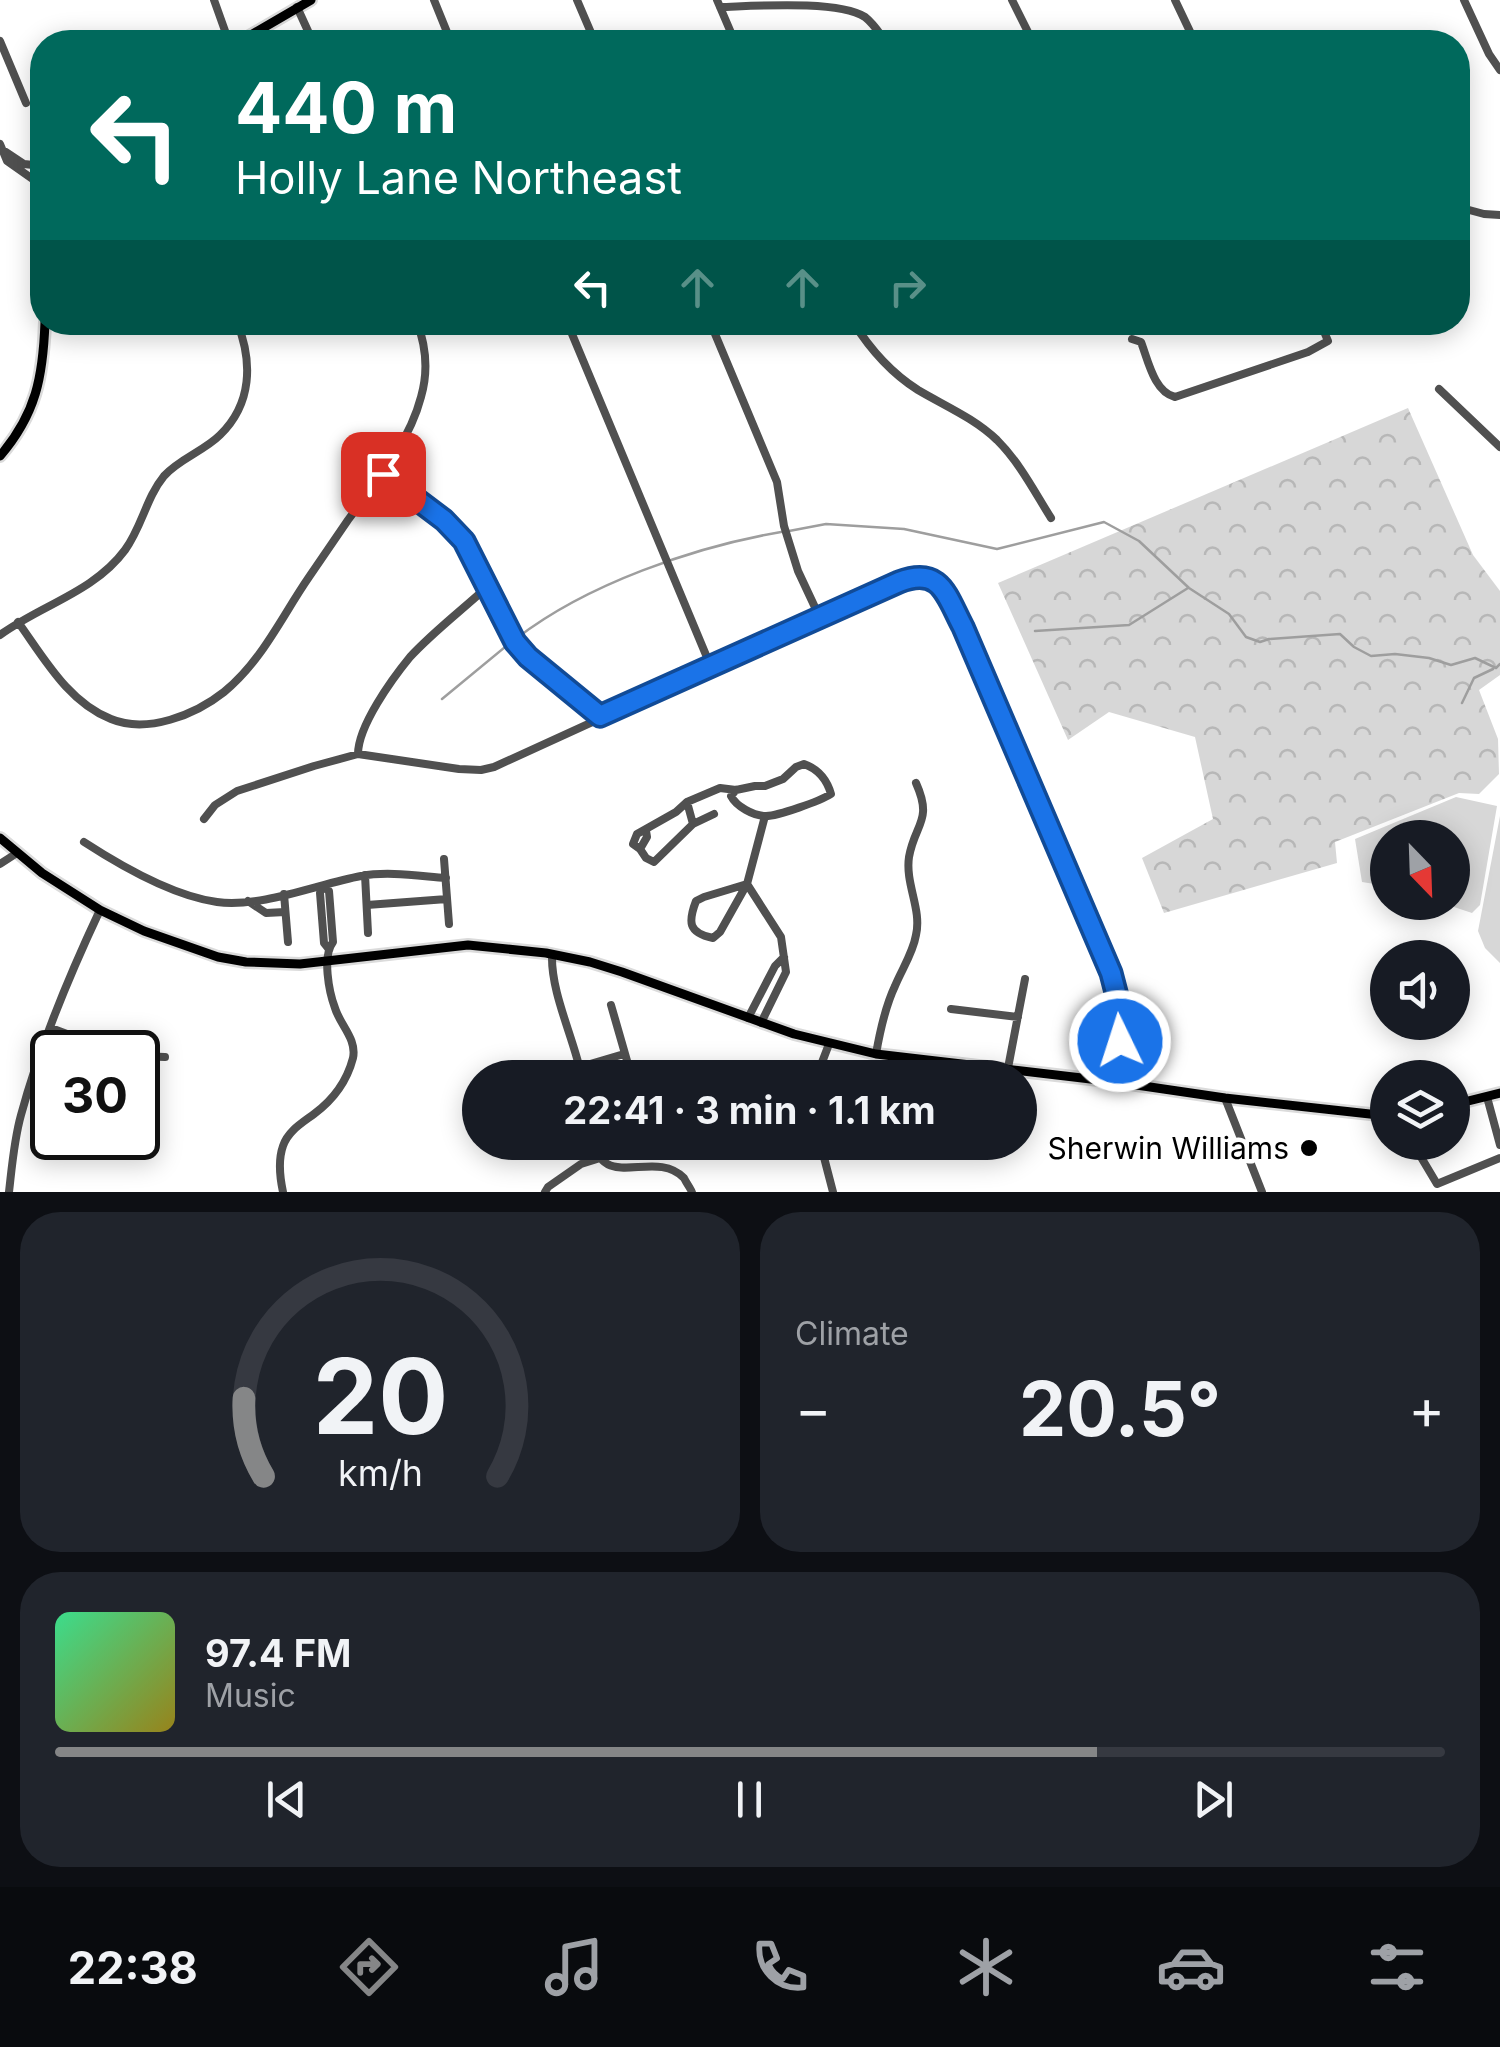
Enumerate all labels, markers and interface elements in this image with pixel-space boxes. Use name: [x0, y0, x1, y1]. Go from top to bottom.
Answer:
text: 440 m: [235, 65, 457, 150]
icon: left: [70, 70, 200, 200]
text: Holly Lane Northeast: [235, 150, 682, 205]
icon: left: [565, 260, 620, 315]
icon: ahead: [670, 260, 725, 315]
icon: ahead: [775, 260, 830, 315]
icon: right: [880, 260, 935, 315]
pin: [341, 432, 426, 517]
icon: arrive: [356, 447, 411, 502]
north arrow: [1370, 820, 1470, 920]
map controls: [1370, 820, 1470, 1160]
button: sound: [1370, 940, 1470, 1040]
position arrow: [1068, 989, 1172, 1093]
speed limit sign: 30: [30, 1030, 160, 1160]
button: layers: [1370, 1060, 1470, 1160]
text: 22:41 · 3 min · 1.1 km: [563, 1087, 936, 1133]
place label: Sherwin Williams: [1047, 1130, 1289, 1166]
marker: Sherwin Williams: [1298, 1137, 1320, 1159]
text: Climate: [795, 1314, 909, 1353]
text: 20: [312, 1333, 448, 1459]
text: 20.5°: [1019, 1363, 1221, 1454]
text: −: [795, 1376, 831, 1442]
text: +: [1409, 1376, 1445, 1442]
text: km/h: [338, 1451, 422, 1495]
text: 97.4 FM: [205, 1630, 351, 1676]
text: Music: [205, 1676, 296, 1715]
icon: previous: [259, 1772, 314, 1827]
icon: pause: [722, 1772, 777, 1827]
icon: next: [1186, 1772, 1241, 1827]
icon: directions: [334, 1932, 404, 2002]
icon: music: [539, 1932, 609, 2002]
icon: phone: [745, 1932, 815, 2002]
icon: climate: [951, 1932, 1021, 2002]
icon: car: [1156, 1932, 1226, 2002]
icon: filters: [1362, 1932, 1432, 2002]
text: 22:38: [68, 1940, 198, 1995]

